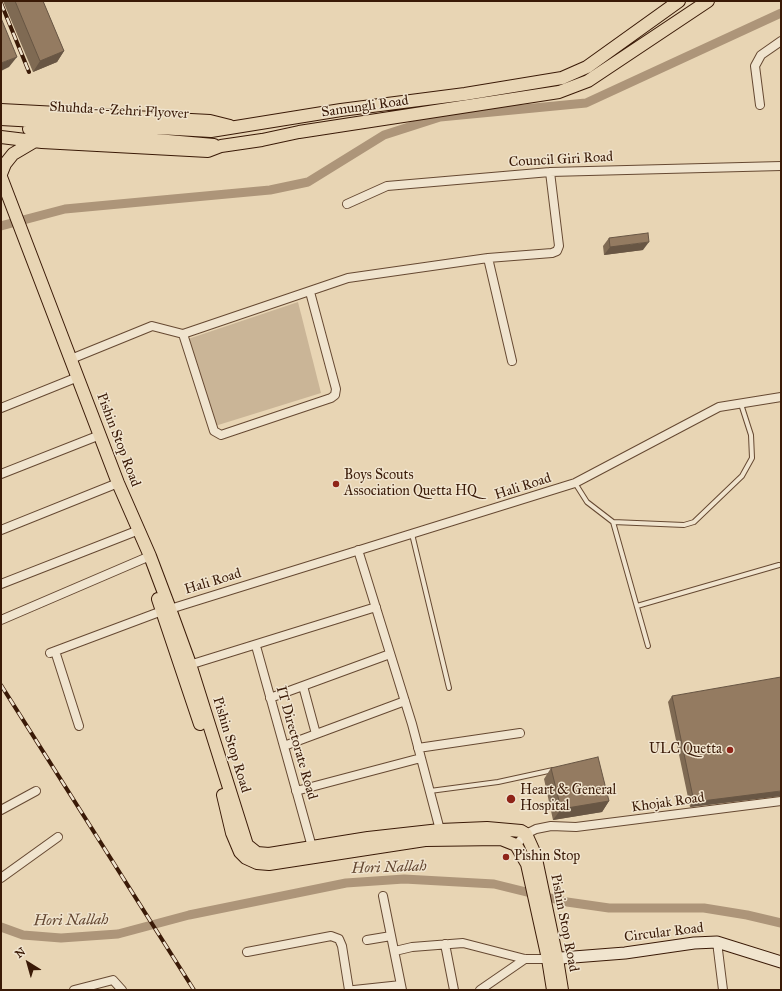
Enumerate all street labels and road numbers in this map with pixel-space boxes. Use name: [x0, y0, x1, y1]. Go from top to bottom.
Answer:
street label: Samungli Road: [320, 93, 410, 121]
street label: Shuhda-e-Zehri Flyover: [49, 99, 189, 123]
street label: Council Giri Road: [508, 149, 614, 171]
street label: Pishin Stop Road: [92, 391, 144, 489]
street label: Hali Road: [493, 470, 553, 504]
street label: Hali Road: [183, 565, 243, 599]
street label: IT Directorate Road: [272, 684, 320, 802]
street label: Pishin Stop Road: [208, 695, 254, 795]
street label: Khojak Road: [630, 790, 706, 816]
street label: Pishin Stop Road: [546, 873, 582, 973]
street label: Circular Road: [623, 920, 705, 946]

